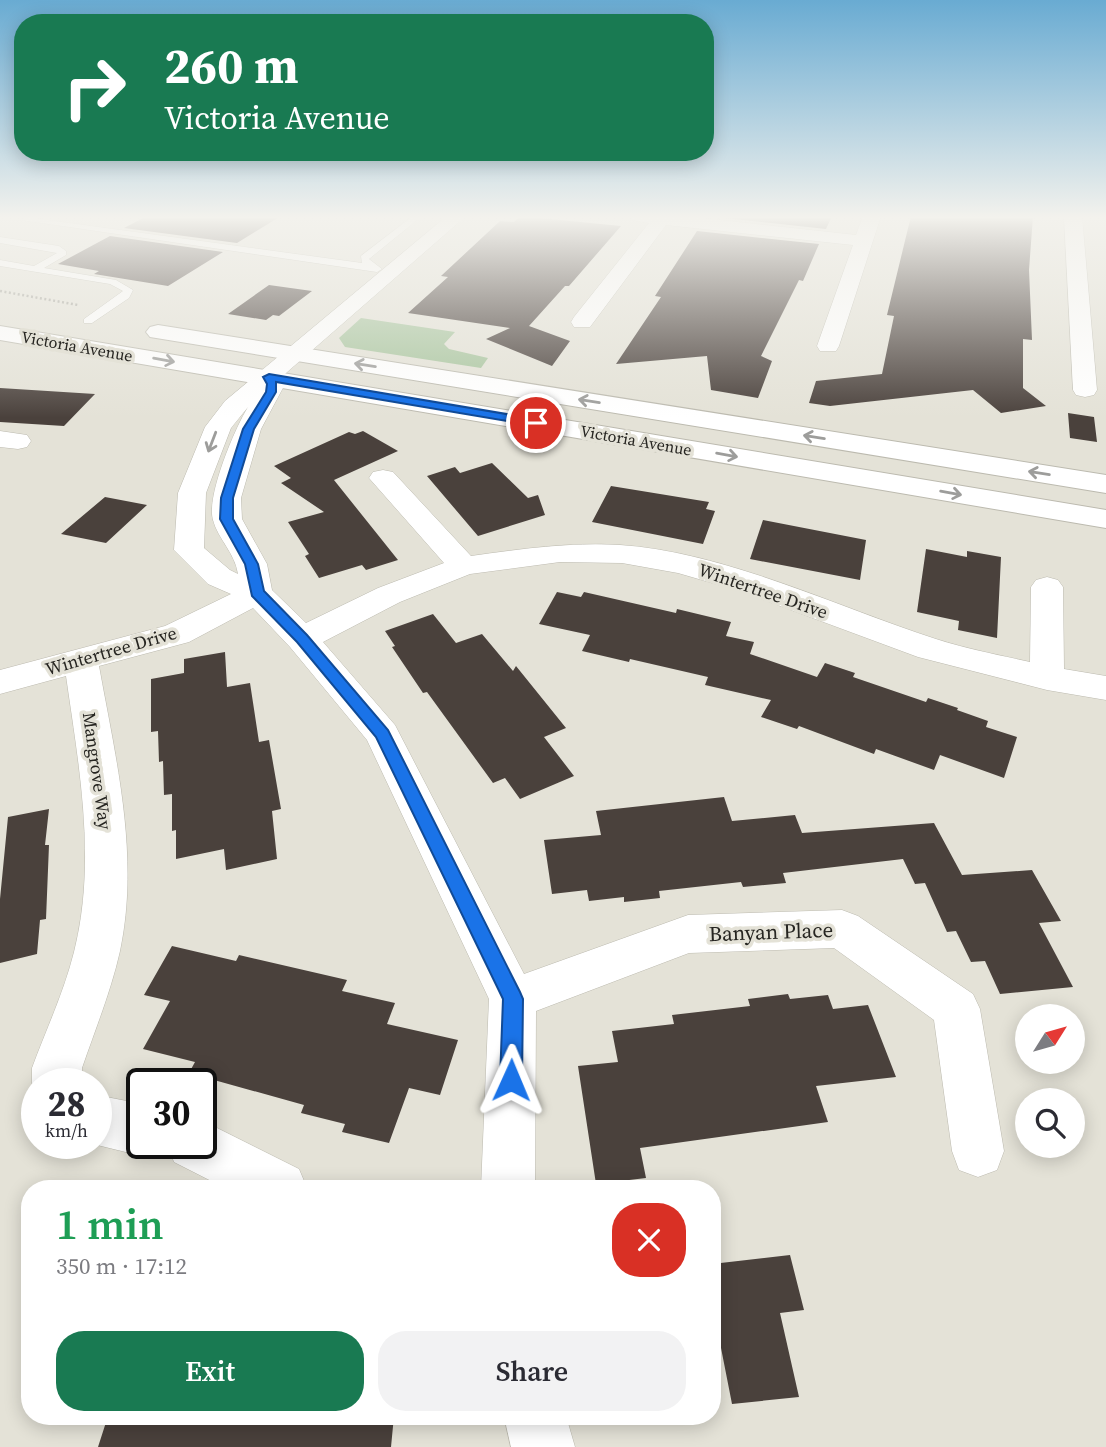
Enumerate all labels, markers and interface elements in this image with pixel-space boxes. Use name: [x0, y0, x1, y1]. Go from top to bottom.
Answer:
text: 260 m: [164, 32, 299, 99]
icon: right: [49, 42, 140, 133]
text: Victoria Avenue: [164, 96, 390, 140]
street label: Victoria Avenue: [20, 325, 134, 367]
one-way arrow: [152, 354, 175, 367]
one-way arrow: [354, 358, 377, 371]
pin: [506, 393, 566, 453]
one-way arrow: [578, 394, 601, 407]
icon: arrive: [517, 404, 555, 442]
street label: Victoria Avenue: [579, 419, 693, 461]
one-way arrow: [803, 430, 826, 443]
one-way arrow: [205, 431, 217, 453]
one-way arrow: [715, 449, 737, 462]
one-way arrow: [1028, 466, 1051, 479]
one-way arrow: [939, 487, 962, 500]
street label: Wintertree Drive: [695, 557, 831, 624]
street label: Wintertree Drive: [42, 620, 179, 681]
street label: Mangrove Way: [77, 711, 118, 832]
street label: Banyan Place: [708, 915, 834, 948]
north arrow: [1015, 1004, 1085, 1074]
map controls: [1015, 1004, 1085, 1158]
position arrow: [474, 1043, 548, 1117]
speed limit sign: 30: [126, 1068, 217, 1159]
text: 28: [48, 1080, 85, 1128]
button: search: [1015, 1088, 1085, 1158]
text: km/h: [45, 1118, 88, 1143]
text: 1 min: [56, 1195, 164, 1253]
button: close: [612, 1203, 686, 1277]
text: 350 m · 17:12: [56, 1250, 187, 1282]
button: Exit: [56, 1331, 364, 1411]
button: Share: [378, 1331, 686, 1411]

